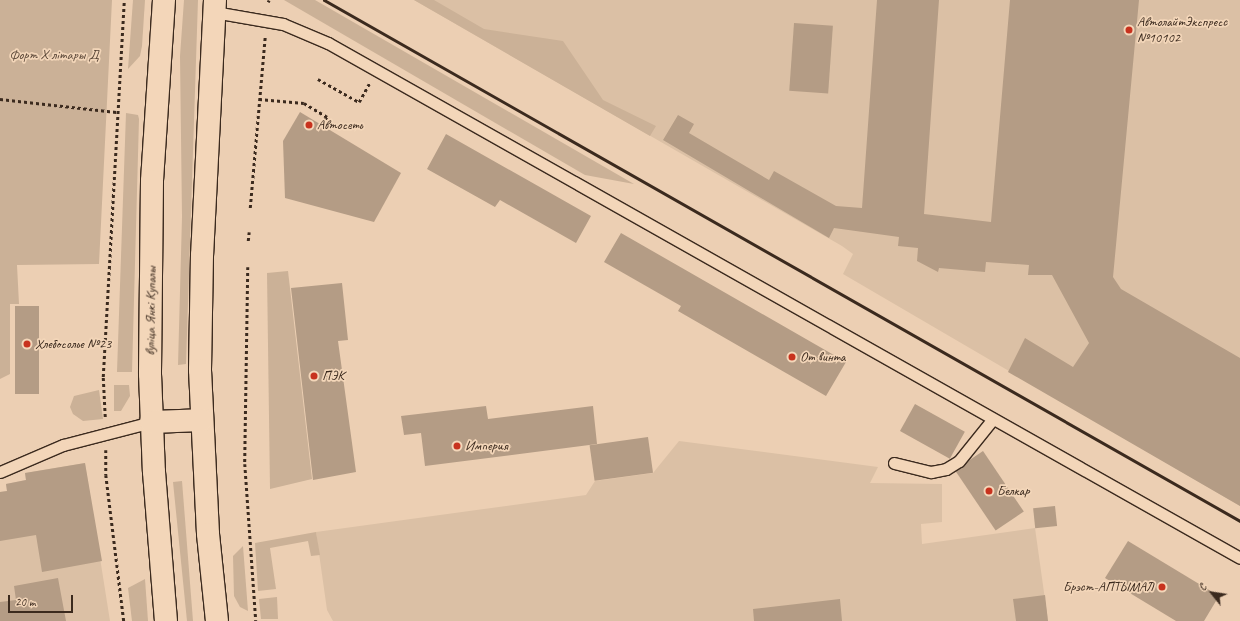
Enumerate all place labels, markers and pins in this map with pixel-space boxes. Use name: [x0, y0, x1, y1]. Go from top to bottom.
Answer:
place label: АвтолайтЭкспресс №10102: [1137, 14, 1227, 46]
marker: АвтолайтЭкспресс №10102: [1124, 25, 1134, 35]
place label: Автосеть: [317, 117, 362, 133]
marker: Автосеть: [304, 120, 314, 130]
place label: Хлебосолье №23: [35, 336, 111, 352]
marker: Хлебосолье №23: [22, 339, 32, 349]
place label: От винта: [800, 349, 846, 365]
marker: От винта: [787, 352, 797, 362]
place label: ПЭК: [322, 368, 344, 384]
marker: ПЭК: [309, 371, 319, 381]
place label: Империя: [465, 438, 508, 454]
marker: Империя: [452, 441, 462, 451]
place label: Белкар: [997, 483, 1030, 499]
marker: Белкар: [984, 486, 994, 496]
place label: Брэст-АПТЫМАЛ: [1063, 579, 1154, 595]
marker: Брэст-АПТЫМАЛ: [1157, 582, 1167, 592]

